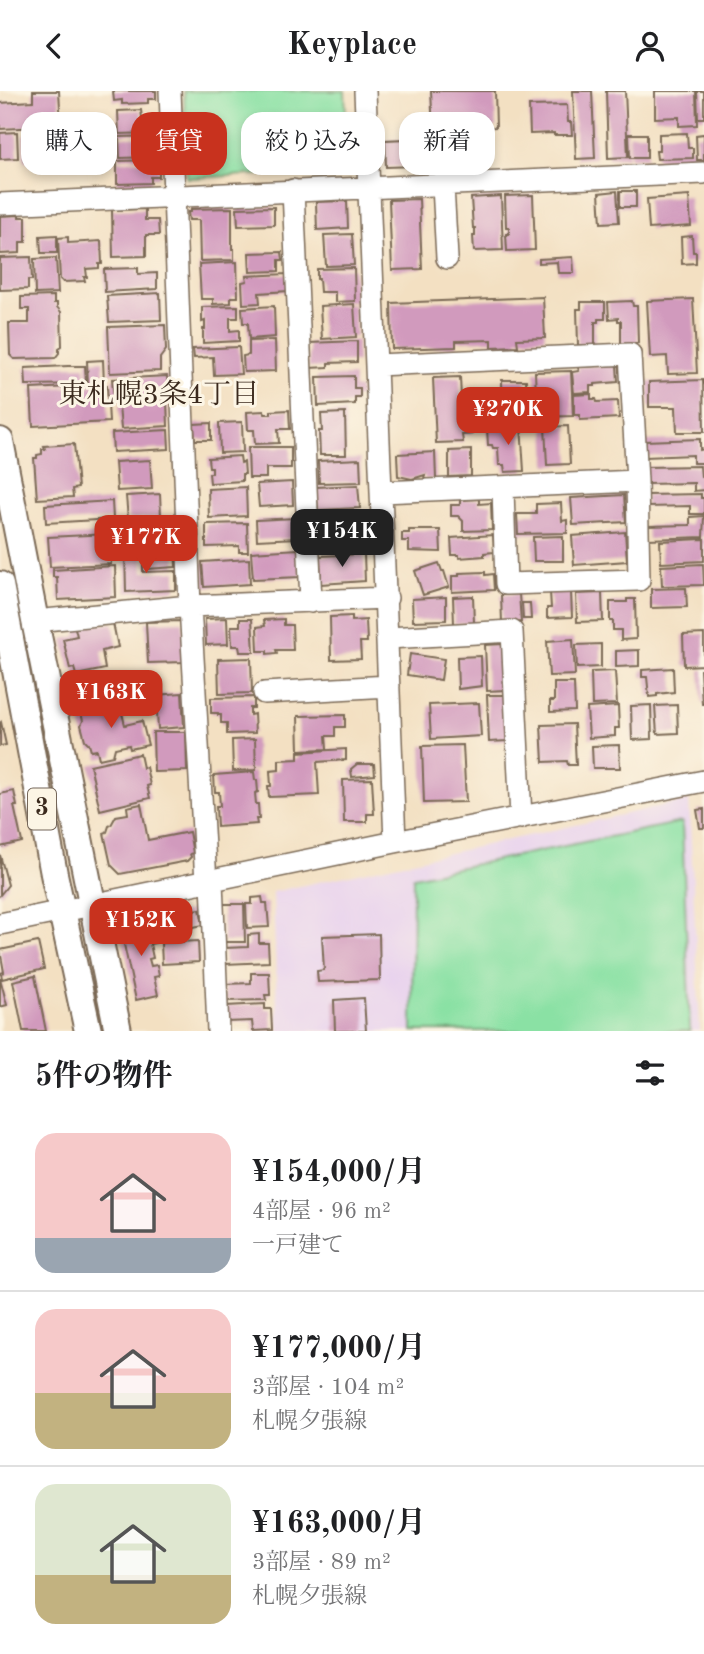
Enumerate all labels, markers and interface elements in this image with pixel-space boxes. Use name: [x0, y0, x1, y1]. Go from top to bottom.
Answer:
icon: back: [35, 27, 73, 65]
icon: person: [631, 27, 669, 65]
text: Keyplace: [287, 30, 417, 62]
chip: 購入: [21, 112, 117, 175]
chip: 賃貸: [131, 112, 227, 175]
chip: 絞り込み: [241, 112, 385, 175]
chip: 新着: [399, 112, 495, 175]
district label: 東札幌3条4丁目: [59, 379, 259, 410]
pin: ¥270K: [459, 387, 557, 447]
text: ¥270K: [472, 398, 544, 421]
pin: ¥154K: [293, 510, 391, 569]
pin: ¥177K: [97, 515, 195, 575]
text: ¥154K: [306, 520, 378, 543]
text: ¥177K: [110, 526, 182, 549]
pin: ¥163K: [62, 671, 160, 730]
text: ¥163K: [75, 681, 147, 704]
road number: 3: [28, 789, 56, 829]
pin: ¥152K: [92, 899, 190, 958]
text: ¥152K: [105, 909, 177, 932]
icon: filters: [631, 1054, 669, 1092]
text: 5件の物件: [35, 1062, 172, 1092]
text: ¥154,000/月: [252, 1158, 426, 1188]
icon: home: [91, 1161, 175, 1245]
text: 4部屋 · 96 m²: [252, 1200, 391, 1223]
text: 一戸建て: [252, 1234, 344, 1257]
text: ¥177,000/月: [252, 1334, 426, 1364]
icon: home: [91, 1337, 175, 1421]
text: 3部屋 · 104 m²: [252, 1376, 404, 1399]
text: 札幌夕張線: [252, 1410, 367, 1433]
text: ¥163,000/月: [252, 1509, 426, 1539]
icon: home: [91, 1512, 175, 1596]
text: 3部屋 · 89 m²: [252, 1551, 391, 1574]
text: 札幌夕張線: [252, 1585, 367, 1608]

